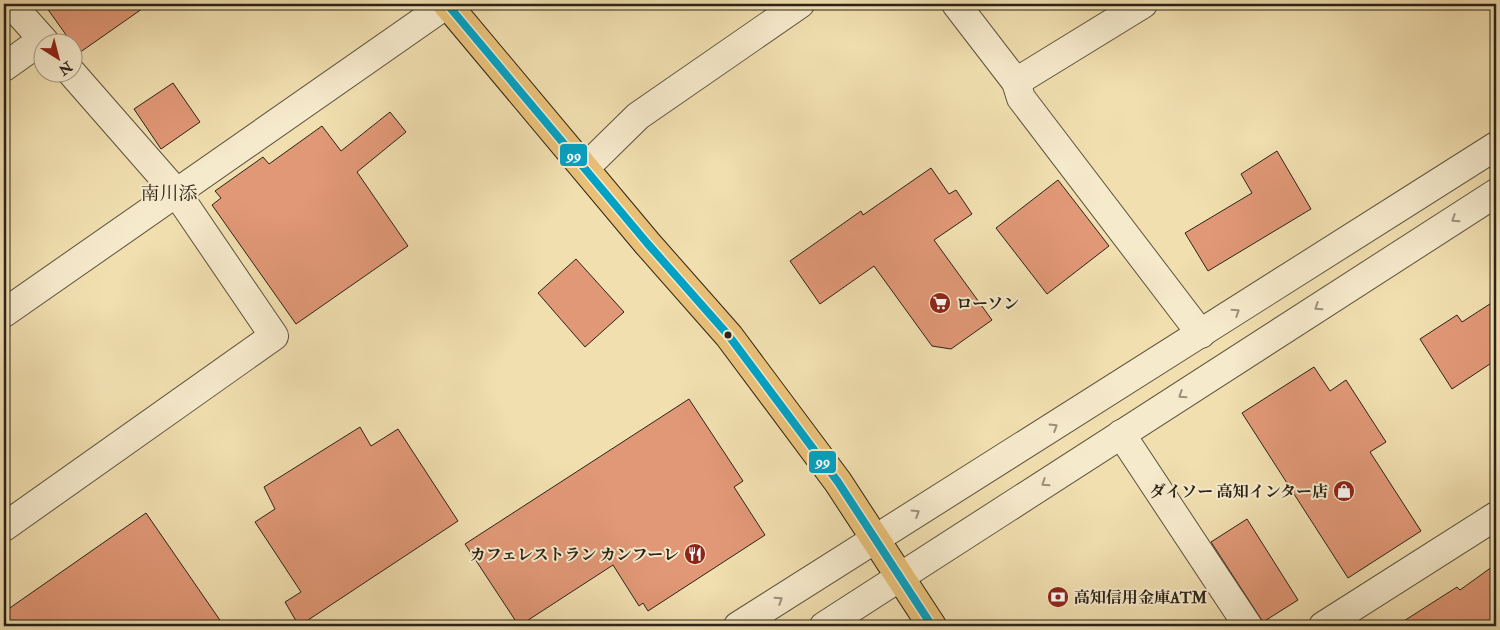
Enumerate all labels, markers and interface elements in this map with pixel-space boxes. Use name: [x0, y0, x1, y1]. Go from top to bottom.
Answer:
north arrow: [32, 32, 82, 82]
text: N: [55, 57, 76, 79]
line badge: 99: [559, 143, 588, 167]
text: 99: [565, 147, 581, 164]
district label: 南川添: [140, 182, 198, 206]
one-way arrow: [1452, 213, 1461, 223]
supermarket icon: ローソン: [928, 291, 952, 315]
place label: ローソン: [956, 294, 1019, 314]
one-way arrow: [1315, 301, 1324, 310]
one-way arrow: [1231, 309, 1240, 319]
unlabelled marker: [723, 330, 733, 340]
one-way arrow: [1178, 389, 1187, 398]
one-way arrow: [1049, 423, 1058, 433]
line badge: 99: [808, 450, 837, 474]
text: 99: [814, 453, 830, 470]
one-way arrow: [1042, 477, 1051, 486]
shop icon: ダイソー 高知インター店: [1332, 479, 1356, 503]
place label: ダイソー 高知インター店: [1150, 482, 1328, 502]
one-way arrow: [911, 509, 920, 519]
restaurant icon: カフェレストラン カンフーレ: [683, 542, 707, 566]
place label: カフェレストラン カンフーレ: [470, 545, 679, 565]
bank icon: 高知信用金庫ATM: [1046, 585, 1070, 609]
place label: 高知信用金庫ATM: [1074, 588, 1208, 608]
one-way arrow: [774, 597, 783, 606]

